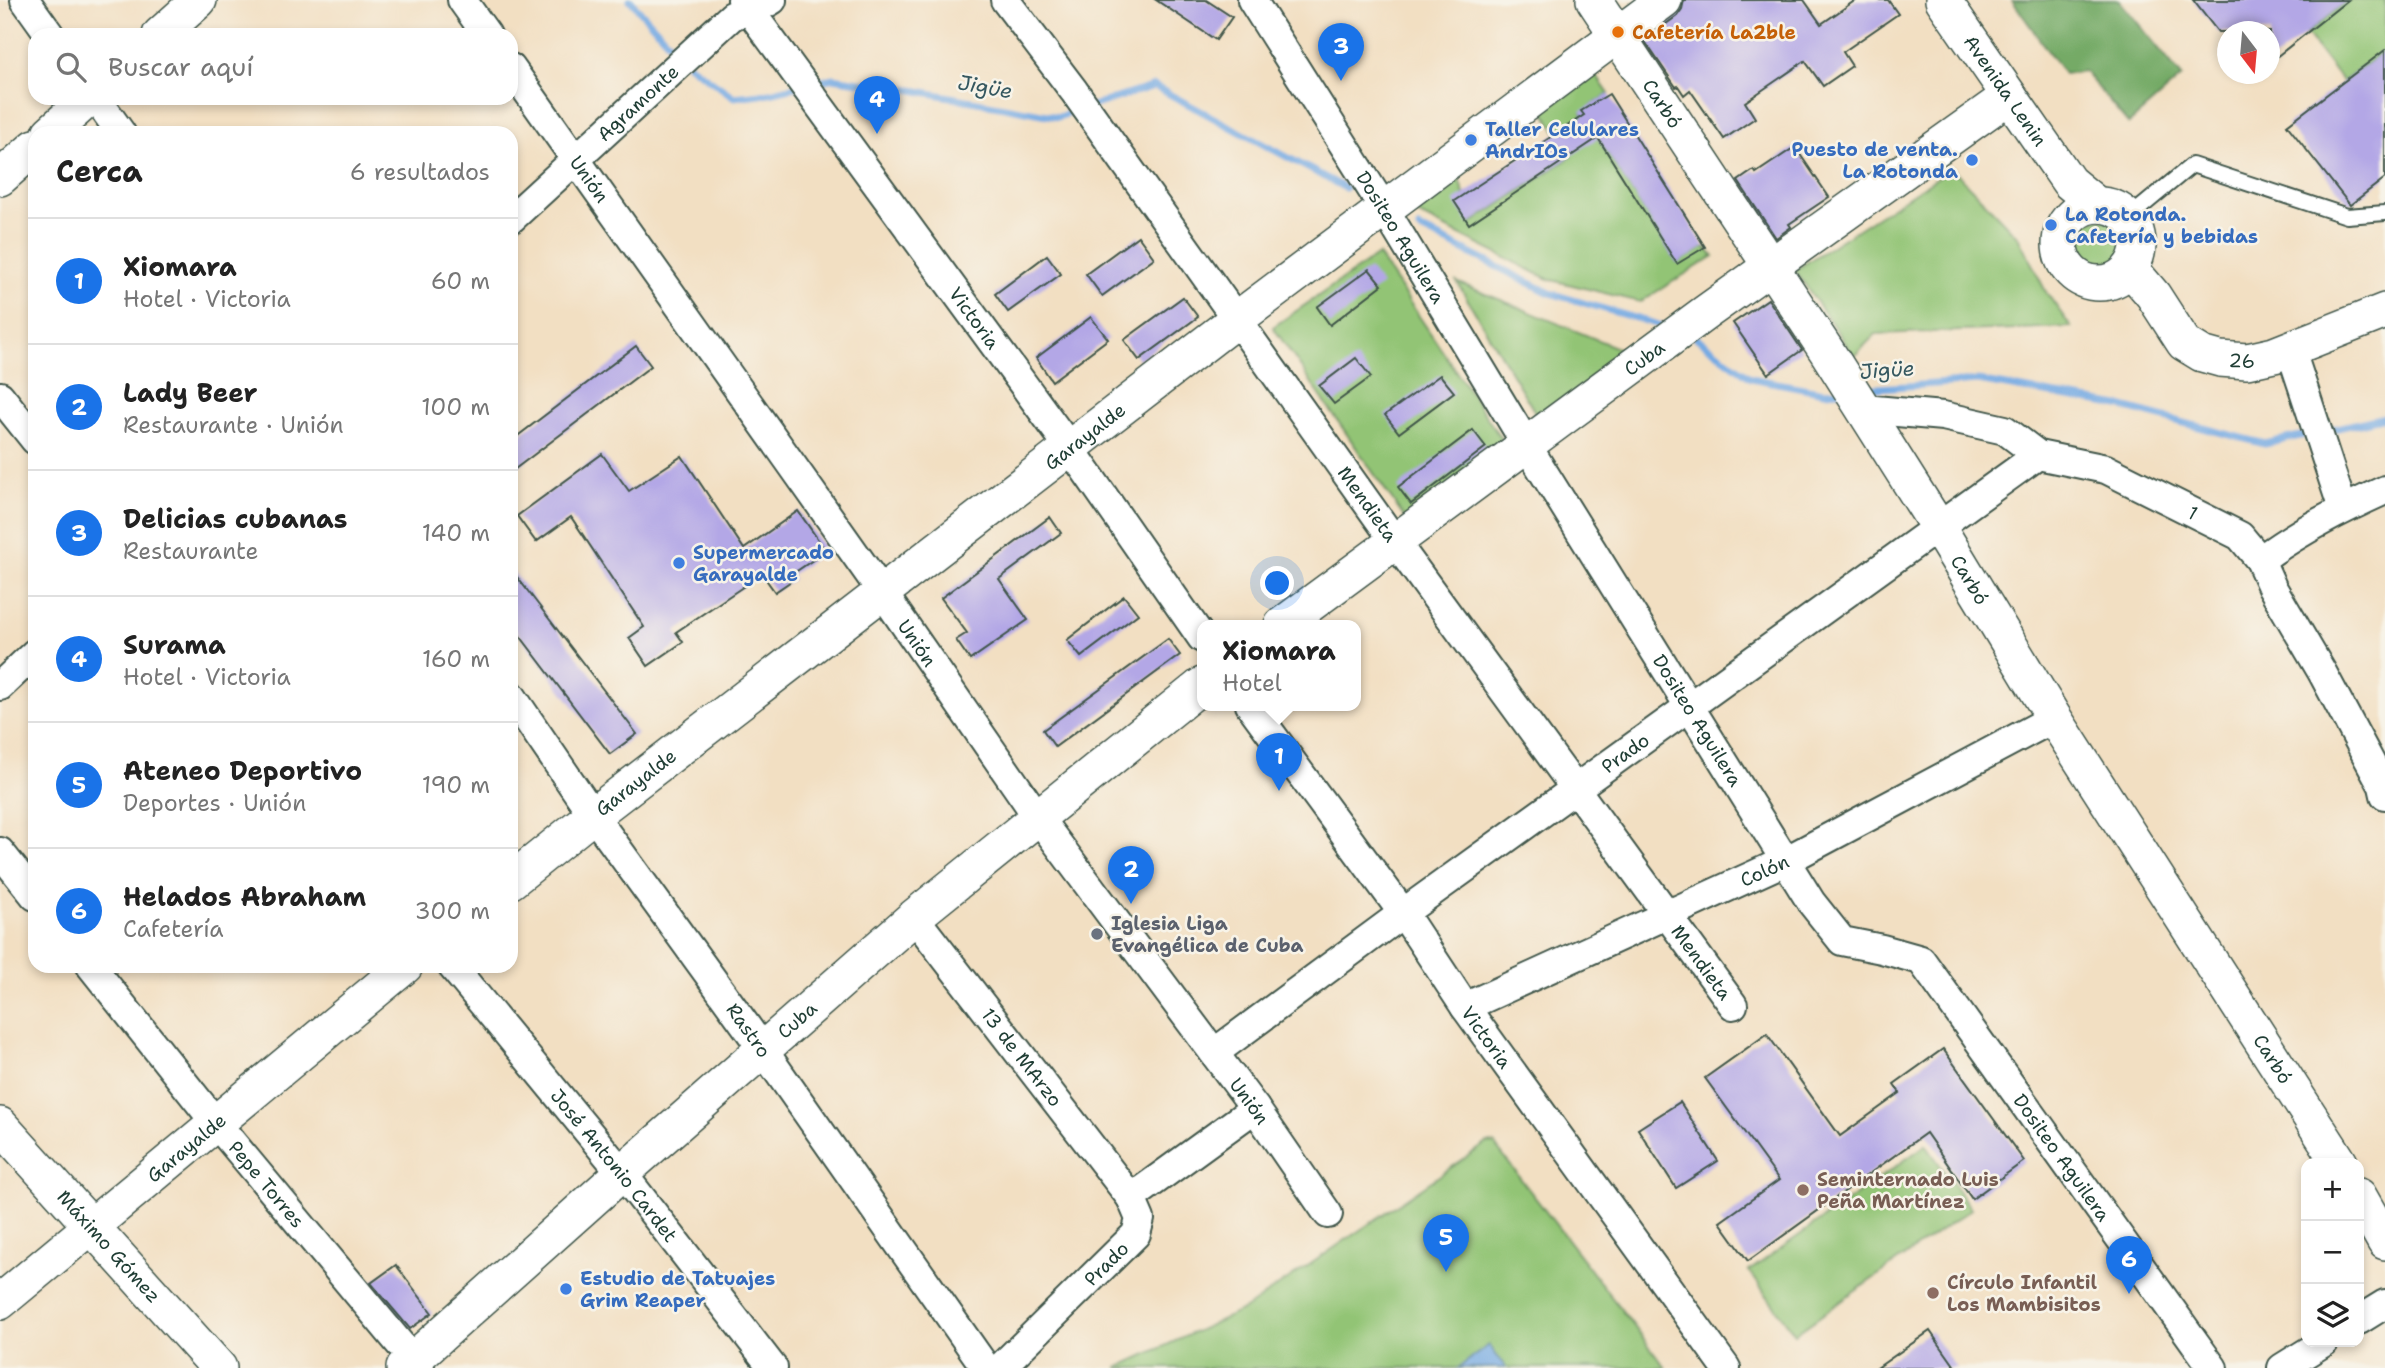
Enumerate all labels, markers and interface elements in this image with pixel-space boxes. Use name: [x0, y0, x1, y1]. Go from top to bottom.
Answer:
place label: Cafetería La2ble: [1632, 20, 1796, 45]
north arrow: [2217, 21, 2280, 84]
pin: 3: [1318, 23, 1364, 81]
marker: Cafetería La2ble: [1610, 24, 1626, 40]
search box: [28, 28, 518, 105]
street label: Avenida Lenin: [1958, 30, 2053, 151]
icon: search: [52, 48, 90, 86]
text: Buscar aquí: [108, 49, 254, 84]
street label: Agramonte: [591, 59, 684, 147]
water label: Jigüe: [955, 68, 1015, 106]
street label: Carbó: [1637, 74, 1688, 133]
pin: 4: [854, 76, 900, 134]
place label: Taller Celulares AndrIOs: [1485, 117, 1639, 164]
marker: Taller Celulares AndrIOs: [1463, 132, 1479, 148]
place label: Puesto de venta. La Rotonda: [1792, 137, 1958, 184]
street label: Unión: [564, 150, 615, 207]
text: Cerca: [56, 151, 143, 192]
marker: Puesto de venta. La Rotonda: [1964, 152, 1980, 168]
text: 6 resultados: [350, 157, 490, 187]
street label: Dositeo Aguilera: [1351, 166, 1451, 308]
place label: La Rotonda. Cafetería y bebidas: [2065, 202, 2258, 249]
marker: La Rotonda. Cafetería y bebidas: [2043, 217, 2059, 233]
text: Xiomara: [123, 249, 237, 284]
text: 1: [74, 266, 84, 296]
text: 60 m: [431, 266, 490, 296]
street label: Victoria: [944, 282, 1006, 354]
text: Hotel · Victoria: [123, 284, 291, 314]
street label: Cuba: [1619, 334, 1670, 381]
street label: 26: [2228, 347, 2257, 374]
water label: Jigüe: [1859, 354, 1915, 386]
text: Lady Beer: [123, 375, 257, 410]
text: 2: [71, 392, 87, 422]
text: 100 m: [421, 392, 490, 422]
street label: Garayalde: [1039, 397, 1130, 475]
text: Restaurante · Unión: [123, 410, 344, 440]
street label: Mendieta: [1332, 461, 1404, 547]
street label: 1: [2184, 500, 2202, 525]
text: Delicias cubanas: [123, 501, 348, 536]
text: 3: [71, 518, 87, 548]
text: 140 m: [422, 518, 490, 548]
text: Restaurante: [123, 536, 258, 566]
place label: Supermercado Garayalde: [693, 540, 834, 587]
street label: Carbó: [1945, 550, 1995, 609]
marker: Supermercado Garayalde: [671, 555, 687, 571]
your location: [1260, 566, 1294, 600]
street label: Unión: [892, 614, 942, 671]
popup: [1197, 620, 1361, 711]
text: Surama: [123, 627, 226, 662]
text: Xiomara: [1222, 633, 1336, 668]
text: 4: [71, 644, 87, 674]
text: 160 m: [422, 644, 490, 674]
street label: Dositeo Aguilera: [1647, 649, 1748, 791]
text: Hotel · Victoria: [123, 662, 291, 692]
text: Hotel: [1222, 668, 1282, 698]
street label: Prado: [1596, 727, 1654, 779]
pin: 1: [1256, 733, 1302, 791]
street label: Garayalde: [590, 743, 681, 821]
text: Ateneo Deportivo: [123, 753, 362, 788]
text: 5: [72, 770, 86, 800]
text: 190 m: [422, 770, 490, 800]
text: Deportes · Unión: [123, 788, 306, 818]
pin: 2: [1108, 846, 1154, 904]
street label: Colón: [1736, 848, 1793, 892]
text: Helados Abraham: [123, 879, 366, 914]
text: 6: [71, 896, 87, 926]
text: 300 m: [415, 896, 490, 926]
place label: Iglesia Liga Evangélica de Cuba: [1111, 911, 1304, 958]
text: Cafetería: [123, 914, 224, 944]
street label: Mendieta: [1666, 919, 1738, 1005]
marker: Iglesia Liga Evangélica de Cuba: [1089, 926, 1105, 942]
street label: Cuba: [772, 995, 822, 1044]
street label: Rastro: [721, 998, 777, 1062]
street label: Victoria: [1456, 1001, 1518, 1073]
street label: 13 de MArzo: [976, 1003, 1068, 1112]
street label: Carbó: [2248, 1029, 2298, 1088]
street label: Unión: [1224, 1073, 1275, 1129]
street label: José Antonio Cardet: [545, 1083, 683, 1247]
street label: Dositeo Aguilera: [2008, 1089, 2116, 1226]
street label: Garayalde: [141, 1107, 231, 1188]
street label: Pepe Torres: [223, 1135, 310, 1233]
map controls: [2301, 1158, 2364, 1347]
button: +: [2301, 1158, 2364, 1221]
place label: Seminternado Luis Peña Martínez: [1817, 1167, 1999, 1214]
marker: Seminternado Luis Peña Martínez: [1795, 1182, 1811, 1198]
street label: Máximo Gómez: [52, 1184, 166, 1308]
pin: 5: [1423, 1214, 1469, 1272]
button: −: [2301, 1221, 2364, 1284]
street label: Prado: [1078, 1236, 1134, 1291]
pin: 6: [2106, 1236, 2152, 1294]
place label: Estudio de Tatuajes Grim Reaper: [580, 1266, 775, 1313]
place label: Círculo Infantil Los Mambisitos: [1947, 1270, 2101, 1317]
marker: Estudio de Tatuajes Grim Reaper: [558, 1281, 574, 1297]
button: layers: [2301, 1284, 2364, 1347]
marker: Círculo Infantil Los Mambisitos: [1925, 1285, 1941, 1301]

